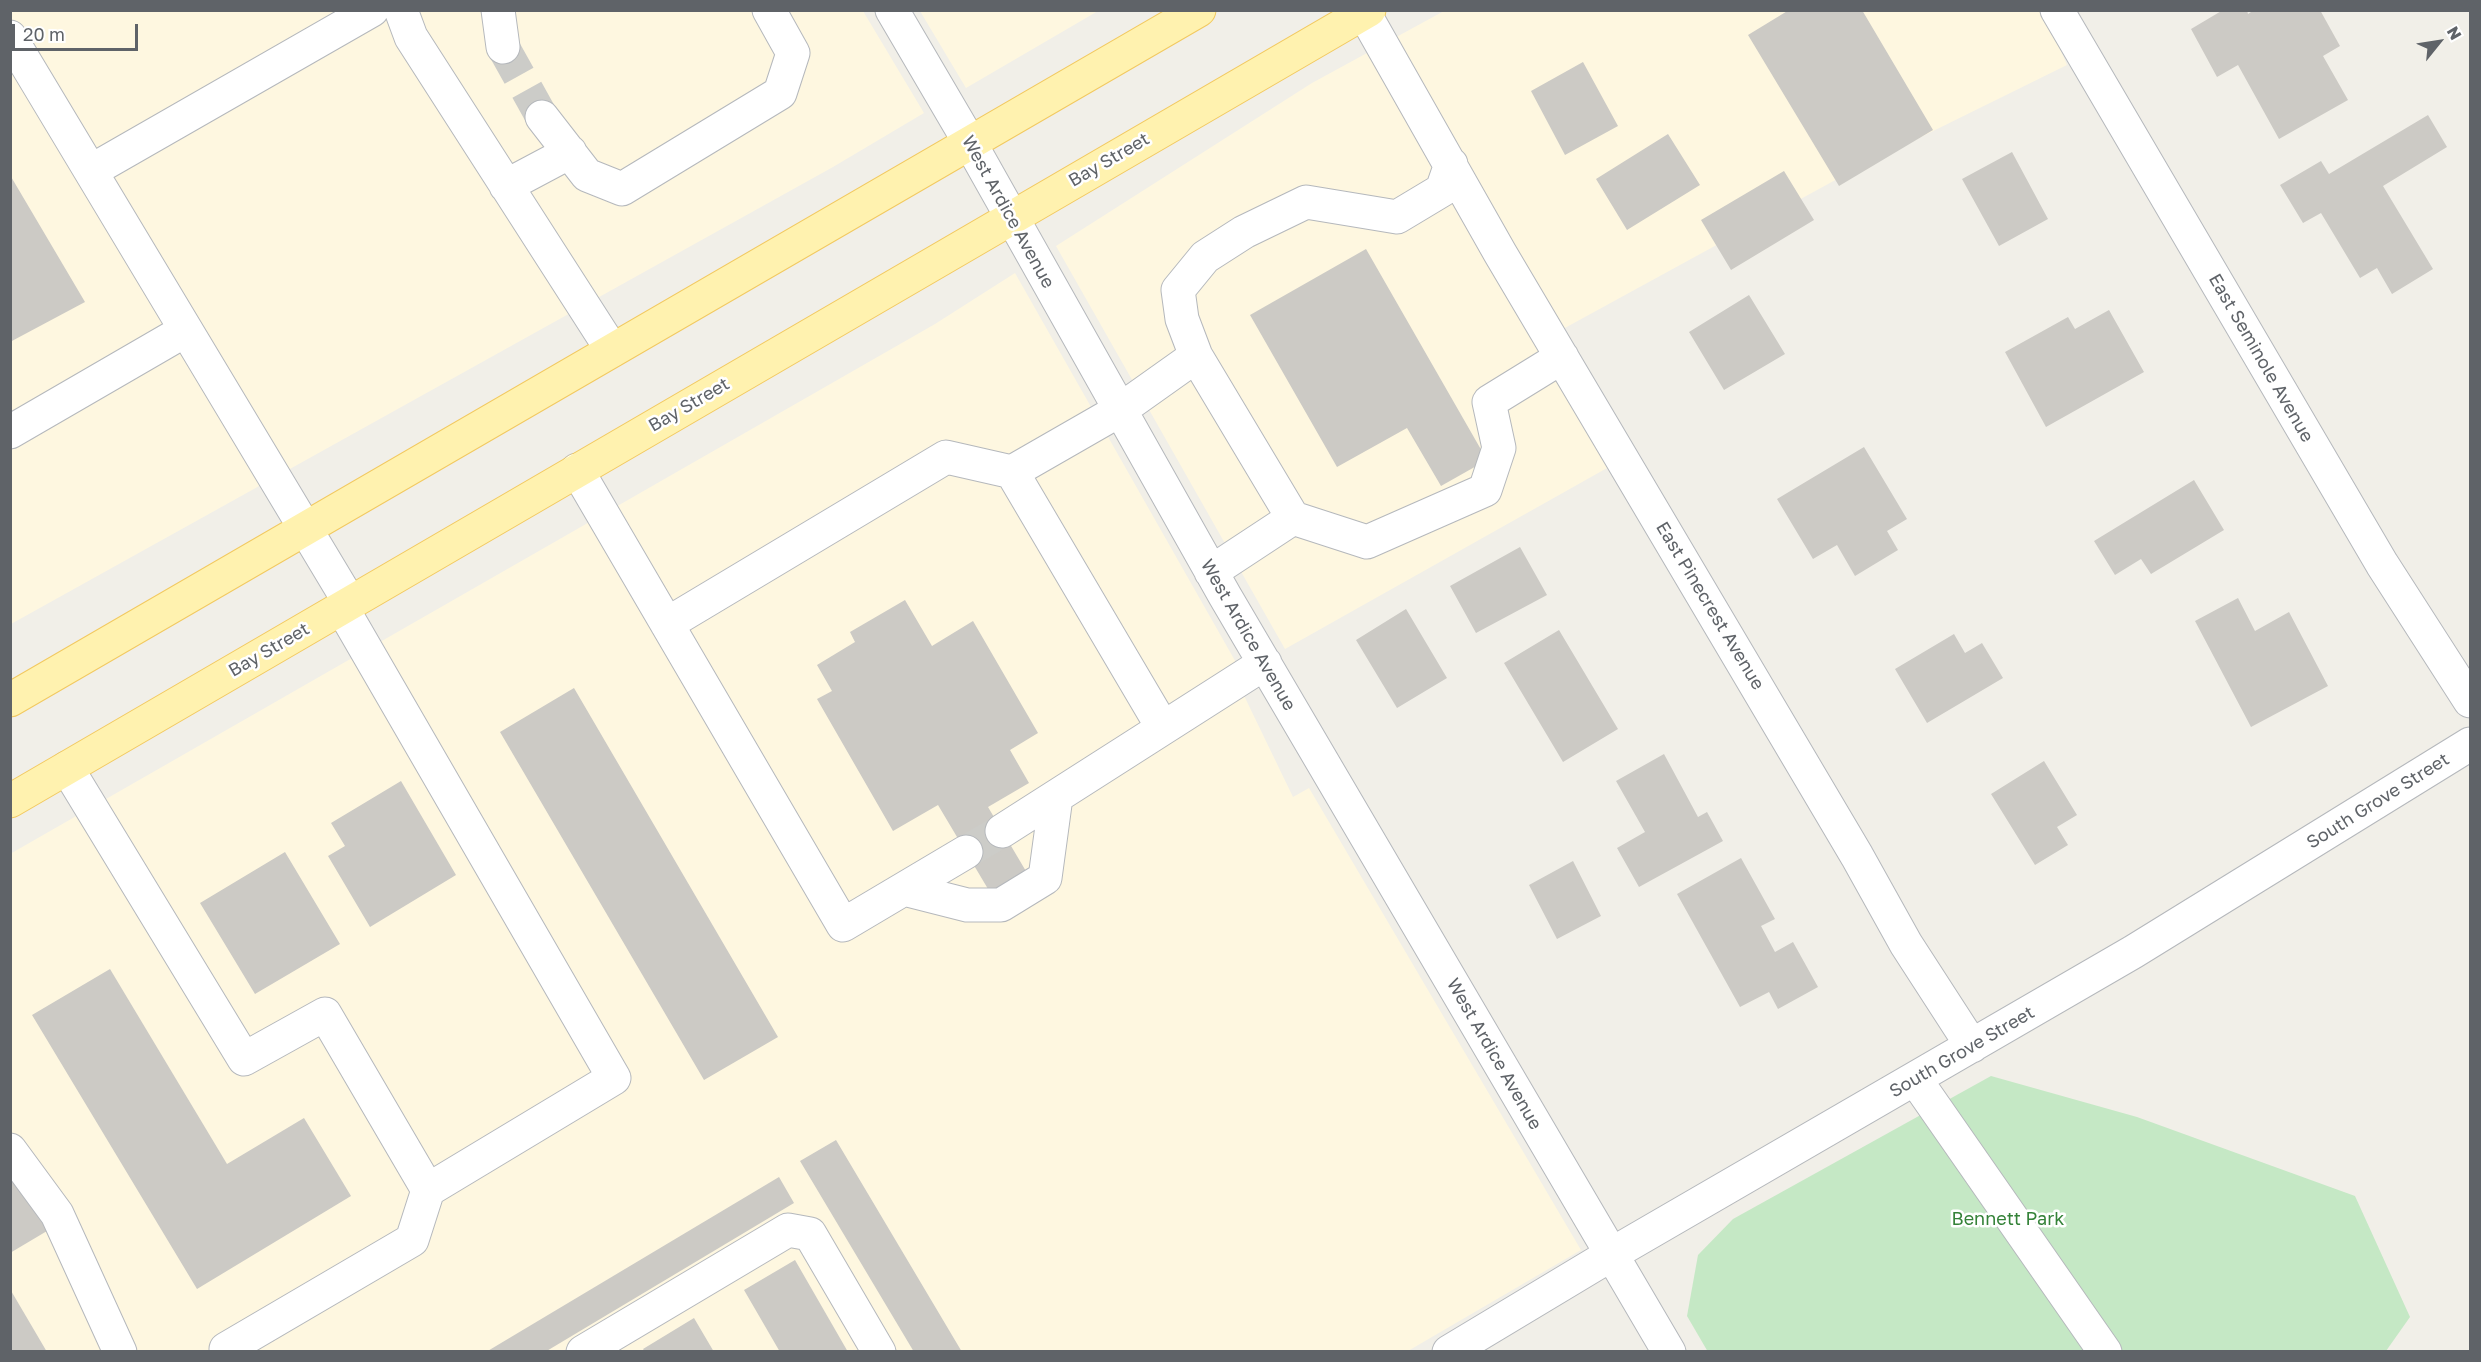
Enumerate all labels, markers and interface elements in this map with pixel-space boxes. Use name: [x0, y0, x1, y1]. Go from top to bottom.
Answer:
scale bar: [15, 12, 141, 50]
north arrow: [2409, 12, 2469, 72]
text: 20 m: [23, 23, 65, 45]
text: N: [2443, 23, 2466, 43]
street label: Bay Street: [1065, 128, 1153, 192]
street label: West Ardice Avenue: [957, 132, 1059, 292]
street label: East Seminole Avenue: [2204, 270, 2318, 446]
street label: Bay Street: [645, 373, 733, 437]
street label: East Pinecrest Avenue: [1651, 518, 1769, 694]
street label: West Ardice Avenue: [1196, 555, 1300, 715]
street label: Bay Street: [225, 618, 313, 682]
street label: South Grove Street: [2303, 748, 2453, 854]
street label: West Ardice Avenue: [1442, 974, 1546, 1134]
street label: South Grove Street: [1886, 1002, 2038, 1102]
park label: Bennett Park: [1952, 1208, 2064, 1230]

